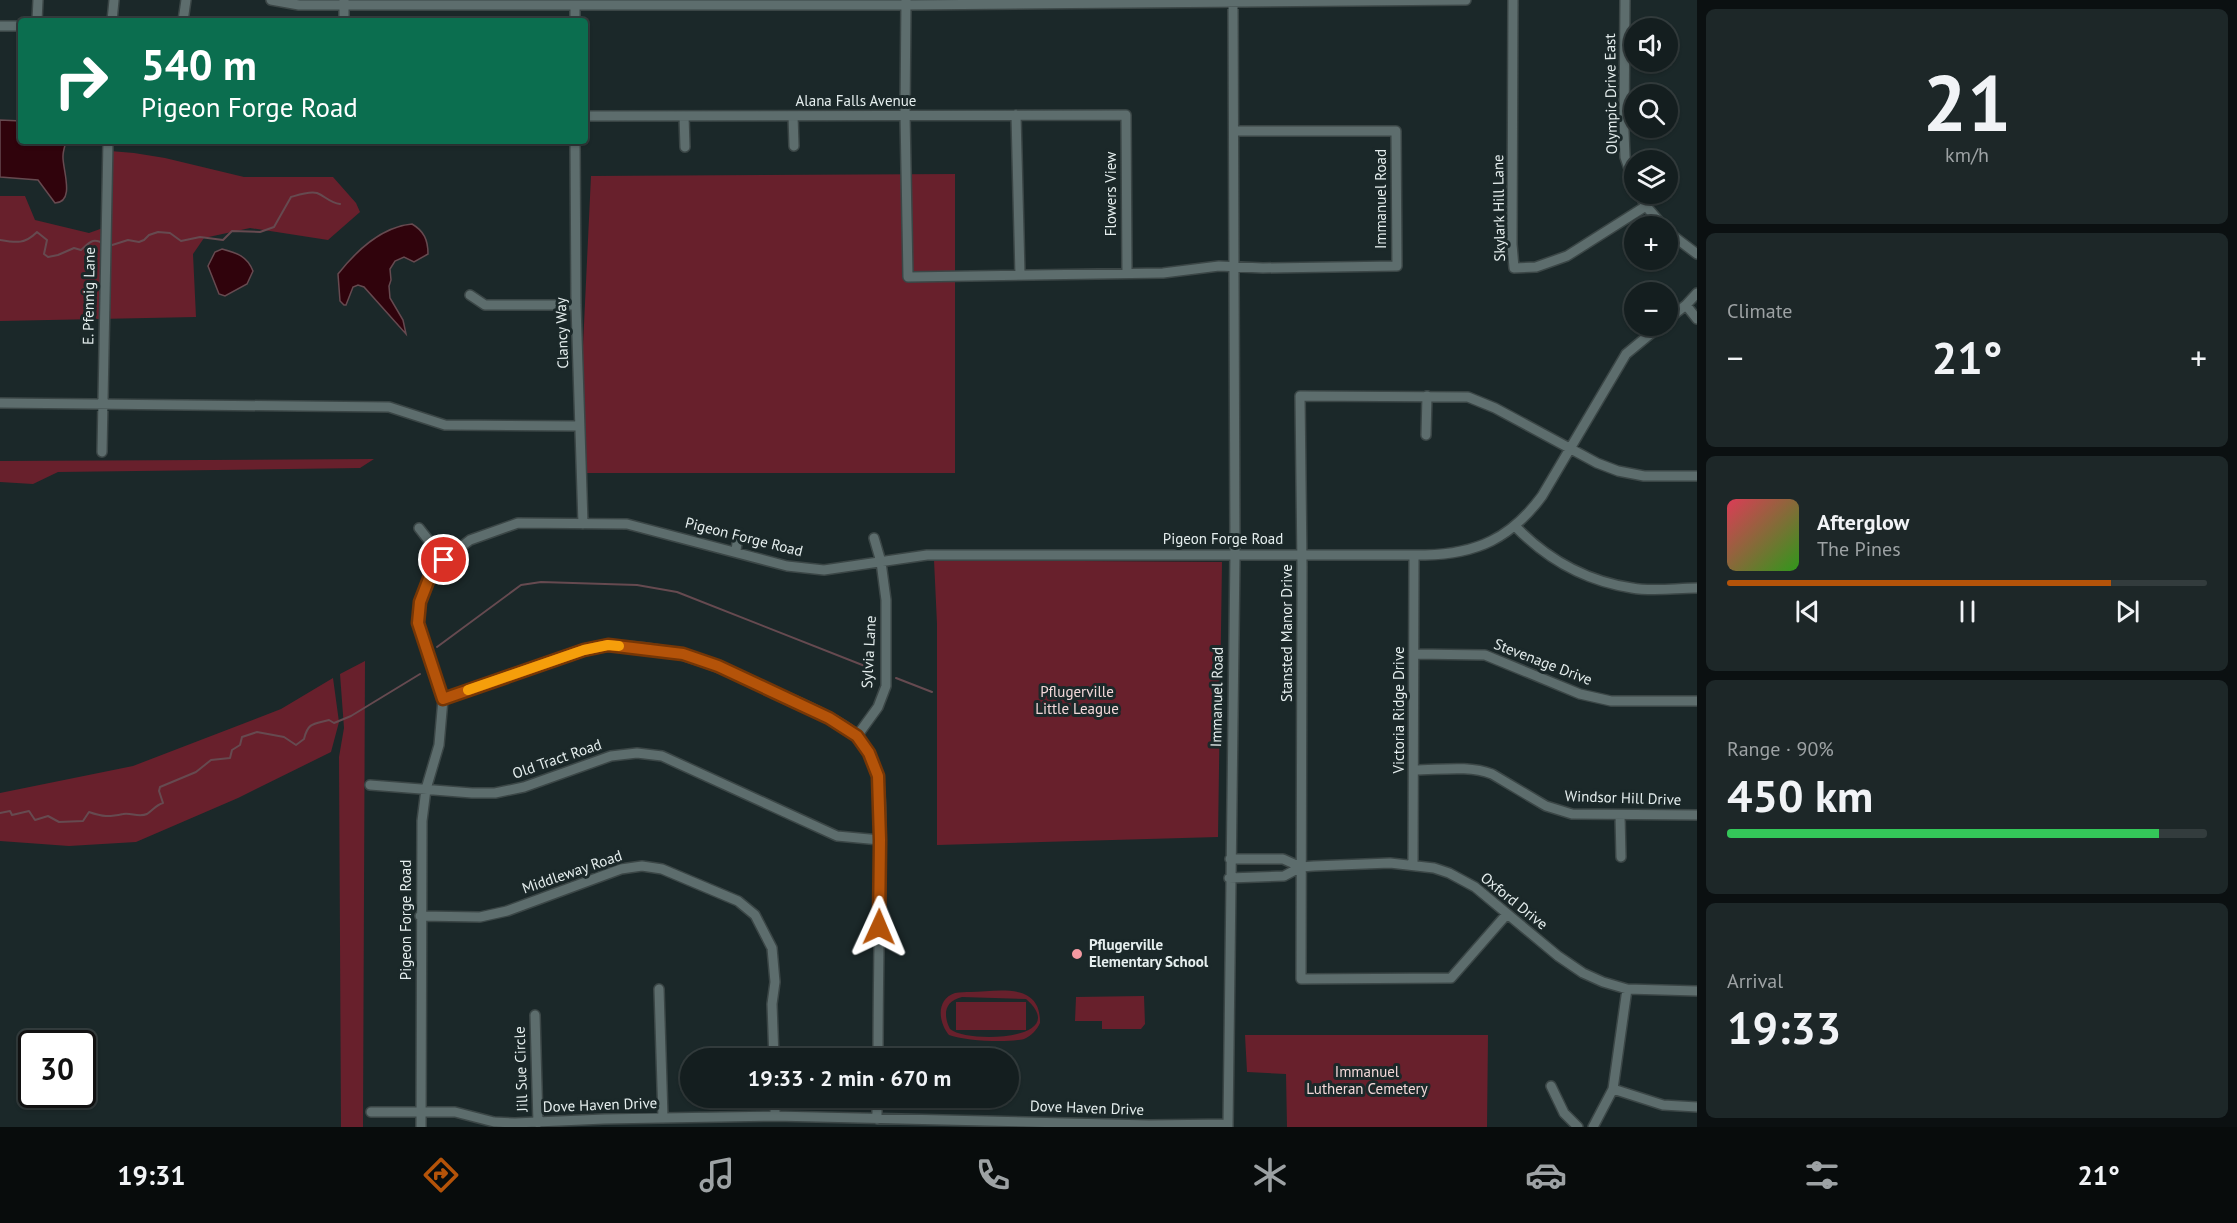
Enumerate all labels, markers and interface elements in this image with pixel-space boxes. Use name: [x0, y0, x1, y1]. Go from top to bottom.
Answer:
map controls: [1624, 18, 1678, 336]
button: sound: [1624, 18, 1678, 72]
street label: Olympic Drive East: [1600, 33, 1621, 155]
text: 540 m: [141, 37, 257, 92]
icon: right: [42, 42, 120, 120]
text: 21: [1923, 52, 2011, 153]
button: search: [1624, 84, 1678, 138]
text: Pigeon Forge Road: [141, 90, 358, 124]
street label: Alana Falls Avenue: [796, 91, 916, 110]
text: km/h: [1945, 142, 1989, 168]
street label: Immanuel Road: [1371, 149, 1390, 249]
button: layers: [1624, 150, 1678, 204]
street label: Flowers View: [1101, 152, 1120, 236]
street label: Skylark Hill Lane: [1488, 154, 1509, 262]
button: +: [1624, 216, 1678, 270]
street label: E. Pfennig Lane: [78, 247, 99, 345]
button: −: [1624, 282, 1678, 336]
street label: Clancy Way: [551, 297, 572, 369]
text: Climate: [1727, 298, 1793, 324]
text: 21°: [1932, 328, 2002, 386]
text: −: [1727, 336, 1744, 379]
text: +: [2190, 336, 2207, 379]
text: Afterglow: [1817, 508, 1909, 536]
street label: Pigeon Forge Road: [683, 513, 805, 560]
street label: Pigeon Forge Road: [1163, 529, 1283, 548]
pin: [418, 534, 469, 585]
text: The Pines: [1817, 536, 1901, 562]
icon: arrive: [427, 543, 460, 576]
street label: Stansted Manor Drive: [1277, 564, 1296, 702]
icon: previous: [1791, 595, 1824, 628]
icon: pause: [1951, 595, 1984, 628]
icon: next: [2111, 595, 2144, 628]
street label: Sylvia Lane: [857, 615, 880, 689]
street label: Stevenage Drive: [1491, 634, 1595, 689]
street label: Victoria Ridge Drive: [1389, 646, 1408, 775]
street label: Immanuel Road: [1206, 647, 1227, 747]
park label: Pflugerville Little League: [1035, 682, 1119, 718]
street label: Old Tract Road: [510, 734, 604, 783]
text: Range · 90%: [1727, 736, 1834, 762]
text: 450 km: [1727, 766, 1873, 824]
street label: Windsor Hill Drive: [1564, 786, 1682, 809]
street label: Middleway Road: [519, 846, 624, 898]
street label: Pigeon Forge Road: [396, 860, 415, 980]
street label: Oxford Drive: [1477, 868, 1552, 933]
position arrow: [847, 895, 911, 959]
place label: Pflugerville Elementary School: [1089, 935, 1209, 971]
marker: Pflugerville Elementary School: [1070, 947, 1084, 961]
text: Arrival: [1727, 968, 1783, 994]
text: 19:33: [1727, 998, 1841, 1056]
street label: Jill Sue Circle: [510, 1026, 532, 1113]
speed limit sign: 30: [18, 1030, 96, 1108]
park label: Immanuel Lutheran Cemetery: [1306, 1062, 1428, 1098]
text: 19:33 · 2 min · 670 m: [748, 1064, 951, 1092]
street label: Dove Haven Drive: [542, 1093, 657, 1116]
street label: Dove Haven Drive: [1030, 1096, 1145, 1119]
icon: directions: [420, 1154, 462, 1196]
icon: music: [696, 1154, 738, 1196]
icon: phone: [972, 1154, 1014, 1196]
icon: climate: [1249, 1154, 1291, 1196]
icon: car: [1525, 1154, 1567, 1196]
icon: filters: [1801, 1154, 1843, 1196]
text: 19:31: [117, 1158, 186, 1192]
text: 21°: [2077, 1158, 2120, 1192]

